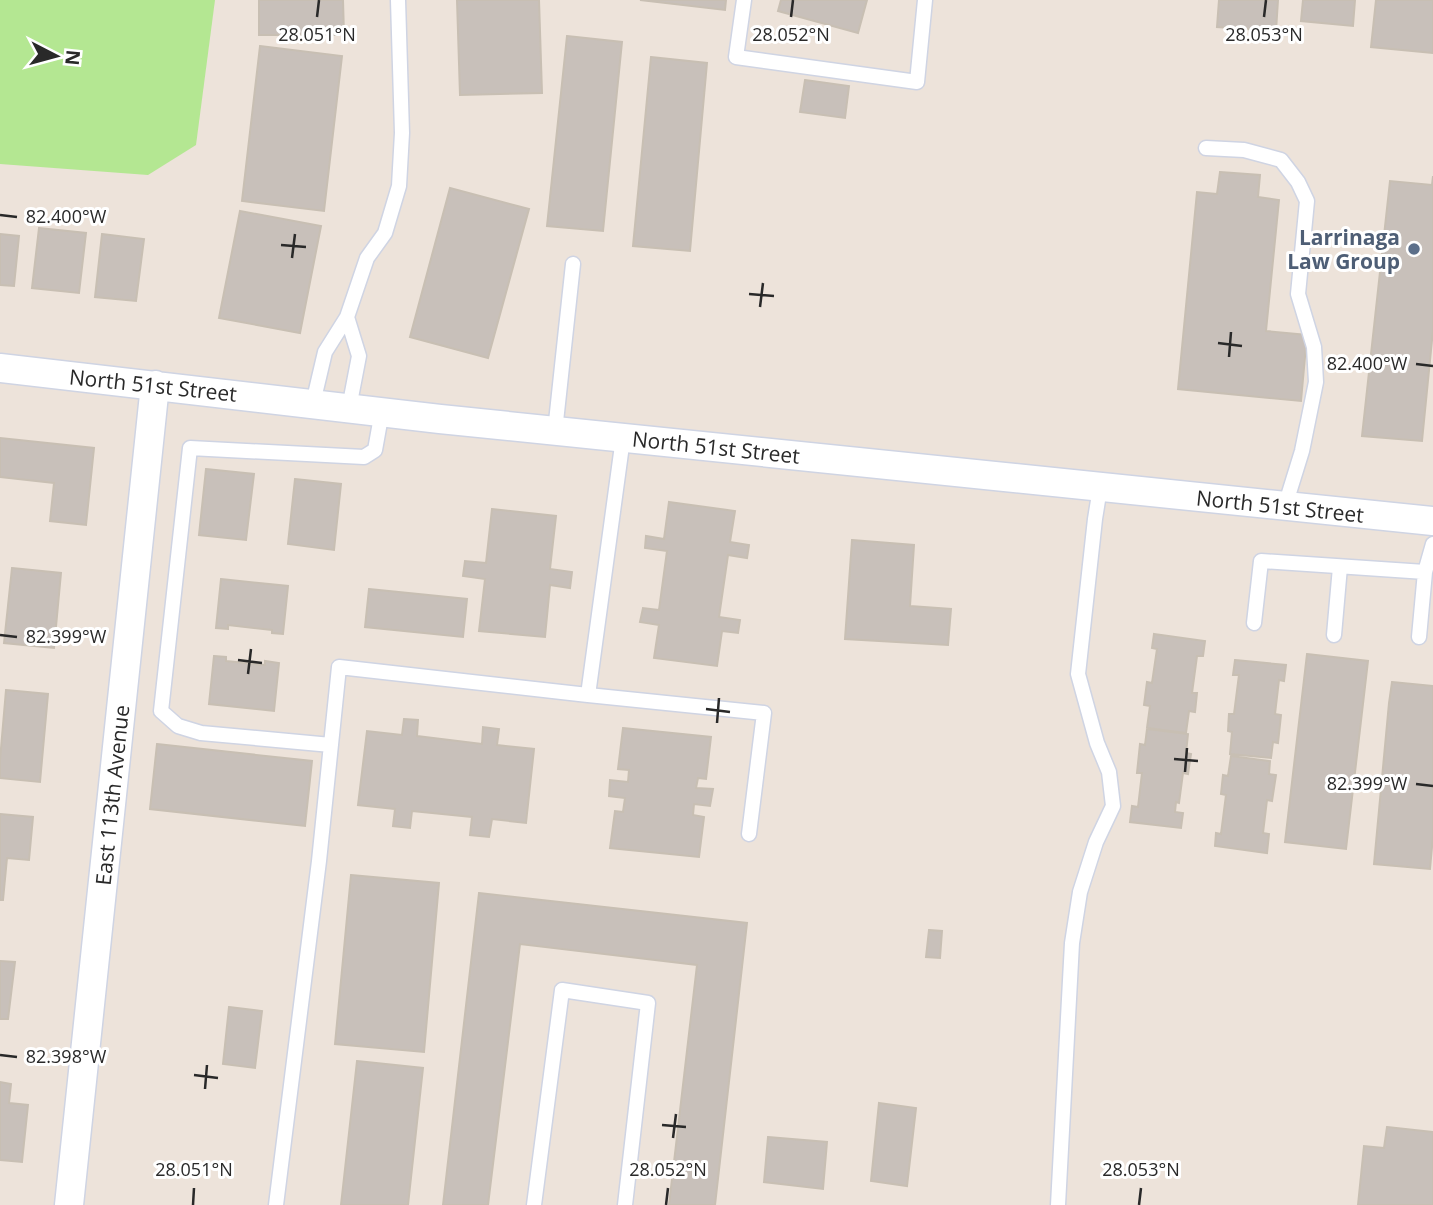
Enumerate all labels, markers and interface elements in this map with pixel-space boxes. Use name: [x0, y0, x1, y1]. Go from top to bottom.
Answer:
north arrow: [21, 21, 91, 91]
text: 28.051°N: [278, 22, 356, 46]
text: 28.052°N: [752, 22, 830, 46]
text: 28.053°N: [1225, 22, 1303, 46]
text: N: [59, 49, 87, 67]
text: 82.400°W: [26, 204, 107, 228]
place label: Larrinaga Law Group: [1287, 223, 1400, 275]
marker: Larrinaga Law Group: [1406, 241, 1422, 257]
text: 82.400°W: [1327, 351, 1408, 375]
street label: North 51st Street: [68, 362, 238, 408]
street label: North 51st Street: [631, 424, 801, 470]
street label: North 51st Street: [1195, 483, 1365, 529]
text: 82.399°W: [26, 624, 107, 648]
street label: East 113th Avenue: [89, 703, 135, 887]
text: 82.399°W: [1327, 771, 1408, 795]
text: 82.398°W: [26, 1044, 107, 1068]
text: 28.051°N: [155, 1157, 233, 1181]
text: 28.052°N: [629, 1157, 707, 1181]
text: 28.053°N: [1102, 1157, 1180, 1181]

